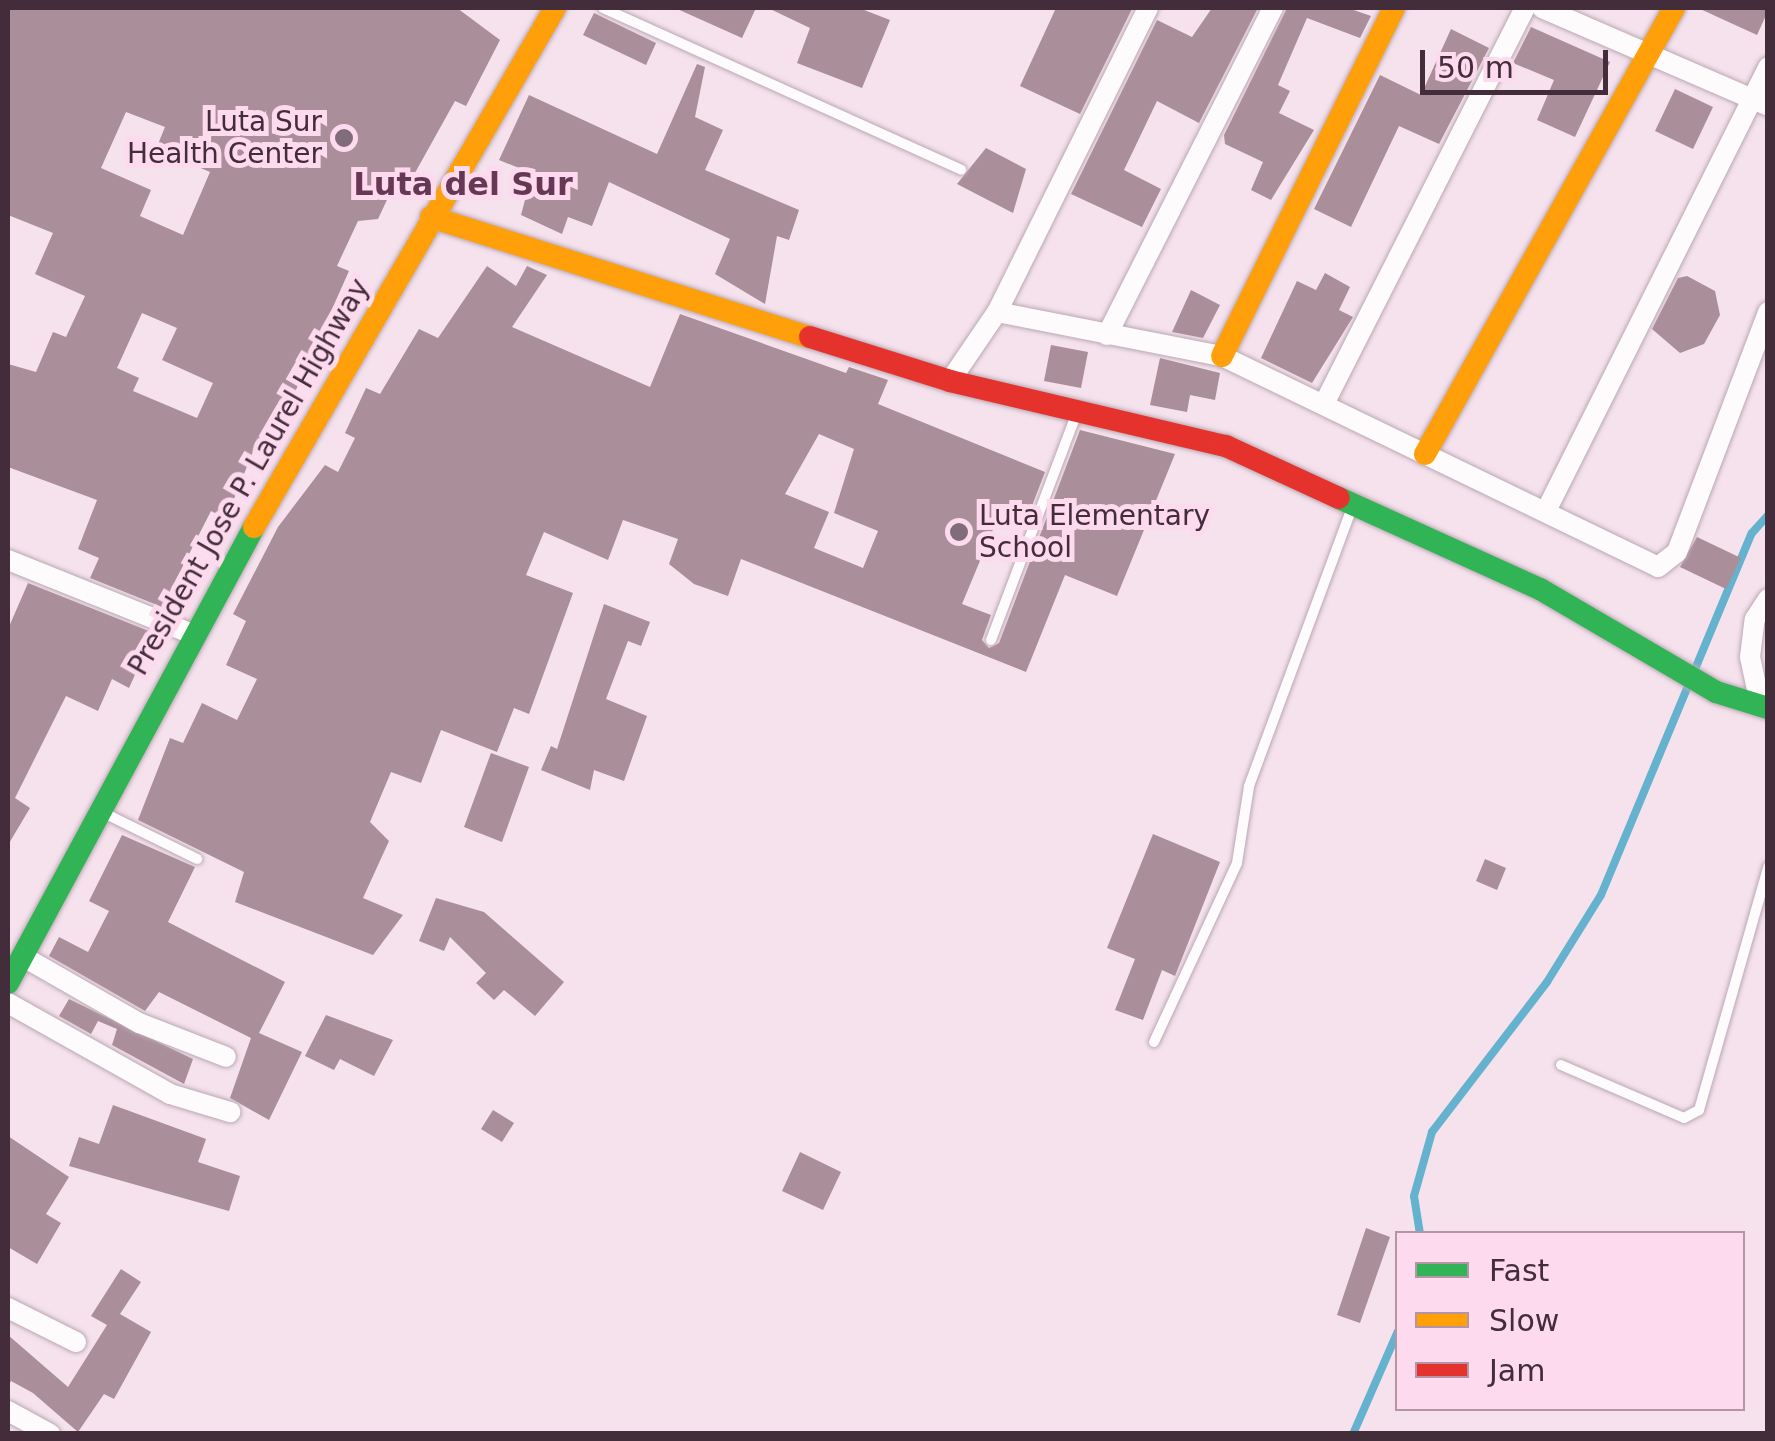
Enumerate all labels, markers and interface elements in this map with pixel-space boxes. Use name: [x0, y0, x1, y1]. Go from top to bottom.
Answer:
scale bar: [1425, 30, 1612, 92]
text: 50 m: [1437, 50, 1514, 85]
place label: Luta Sur Health Center: [127, 105, 322, 171]
marker: Luta Sur Health Center: [331, 125, 357, 151]
district label: Luta del Sur: [353, 165, 573, 203]
street label: President Jose P. Laurel Highway: [121, 273, 377, 681]
place label: Luta Elementary School: [979, 499, 1210, 565]
marker: Luta Elementary School: [948, 521, 970, 543]
legend: [1395, 1231, 1745, 1411]
text: Fast: [1489, 1253, 1549, 1288]
text: Slow: [1489, 1303, 1559, 1338]
text: Jam: [1489, 1353, 1545, 1388]

